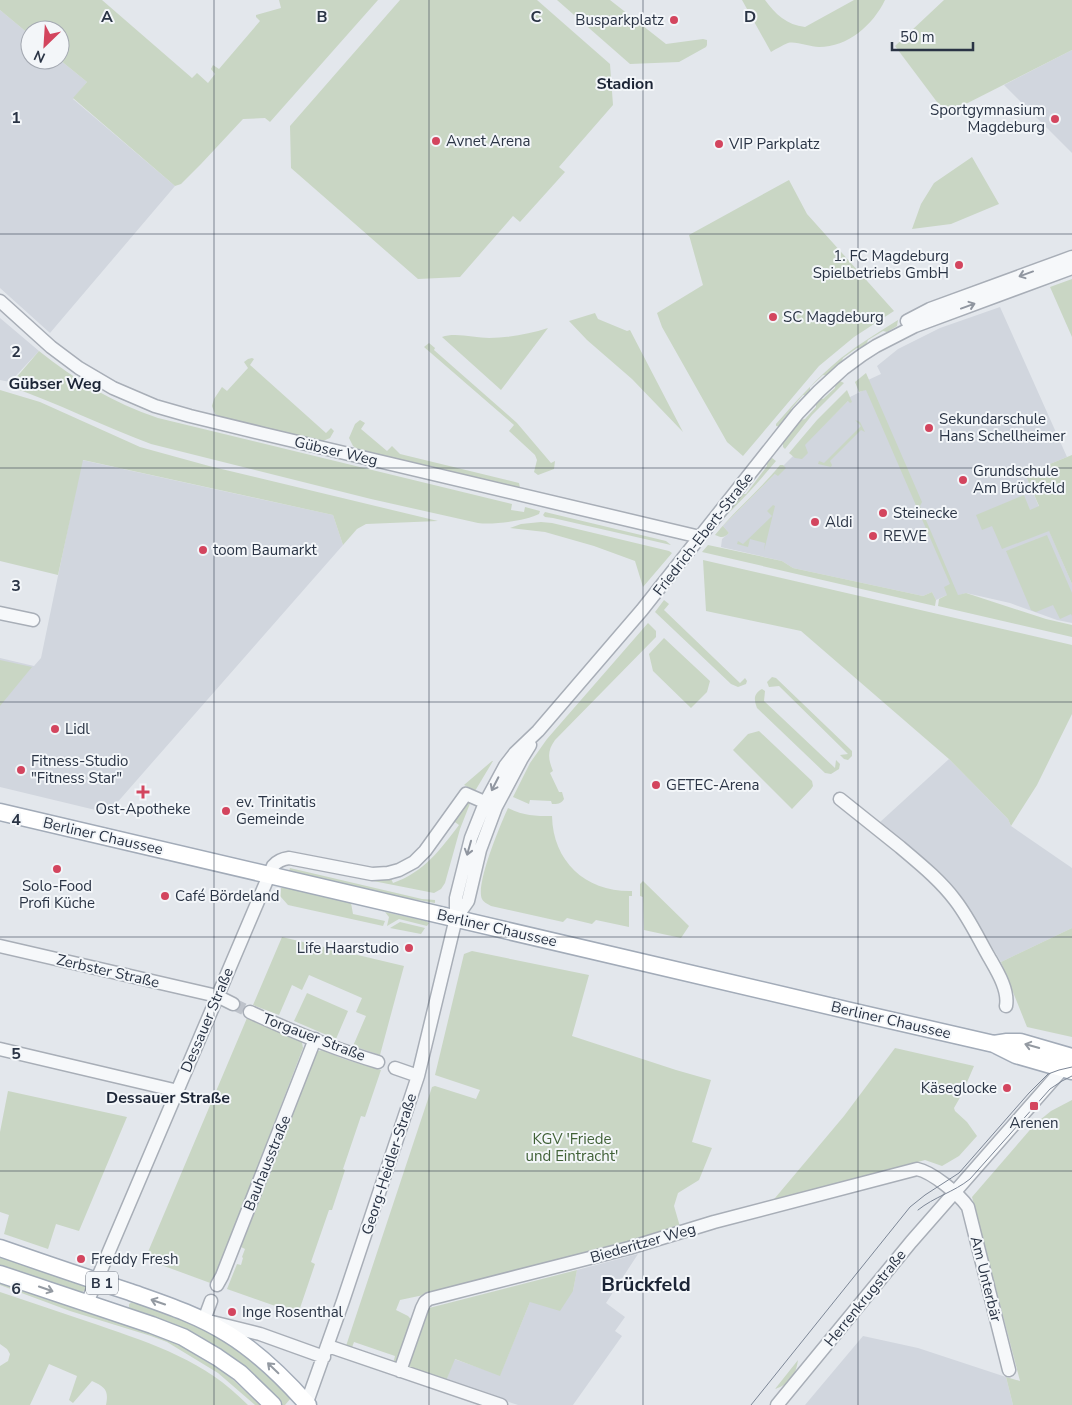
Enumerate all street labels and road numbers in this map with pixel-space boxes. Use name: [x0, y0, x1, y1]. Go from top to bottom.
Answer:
street label: Gübser Weg: [292, 432, 380, 470]
street label: Friedrich-Ebert-Straße: [648, 468, 758, 600]
street label: Berliner Chaussee: [41, 812, 165, 860]
street label: Berliner Chaussee: [435, 904, 559, 952]
street label: Zerbster Straße: [55, 949, 161, 993]
street label: Dessauer Straße: [176, 965, 238, 1075]
street label: Berliner Chaussee: [829, 996, 953, 1044]
street label: Torgauer Straße: [260, 1008, 368, 1066]
street label: Georg-Heidler-Straße: [357, 1091, 421, 1237]
street label: Bauhausstraße: [239, 1112, 295, 1214]
street label: Biederitzer Weg: [588, 1218, 698, 1268]
street label: Am Unterbär: [966, 1234, 1006, 1325]
street label: Herrenkrugstraße: [820, 1245, 910, 1351]
road number: B 1: [86, 1272, 118, 1295]

